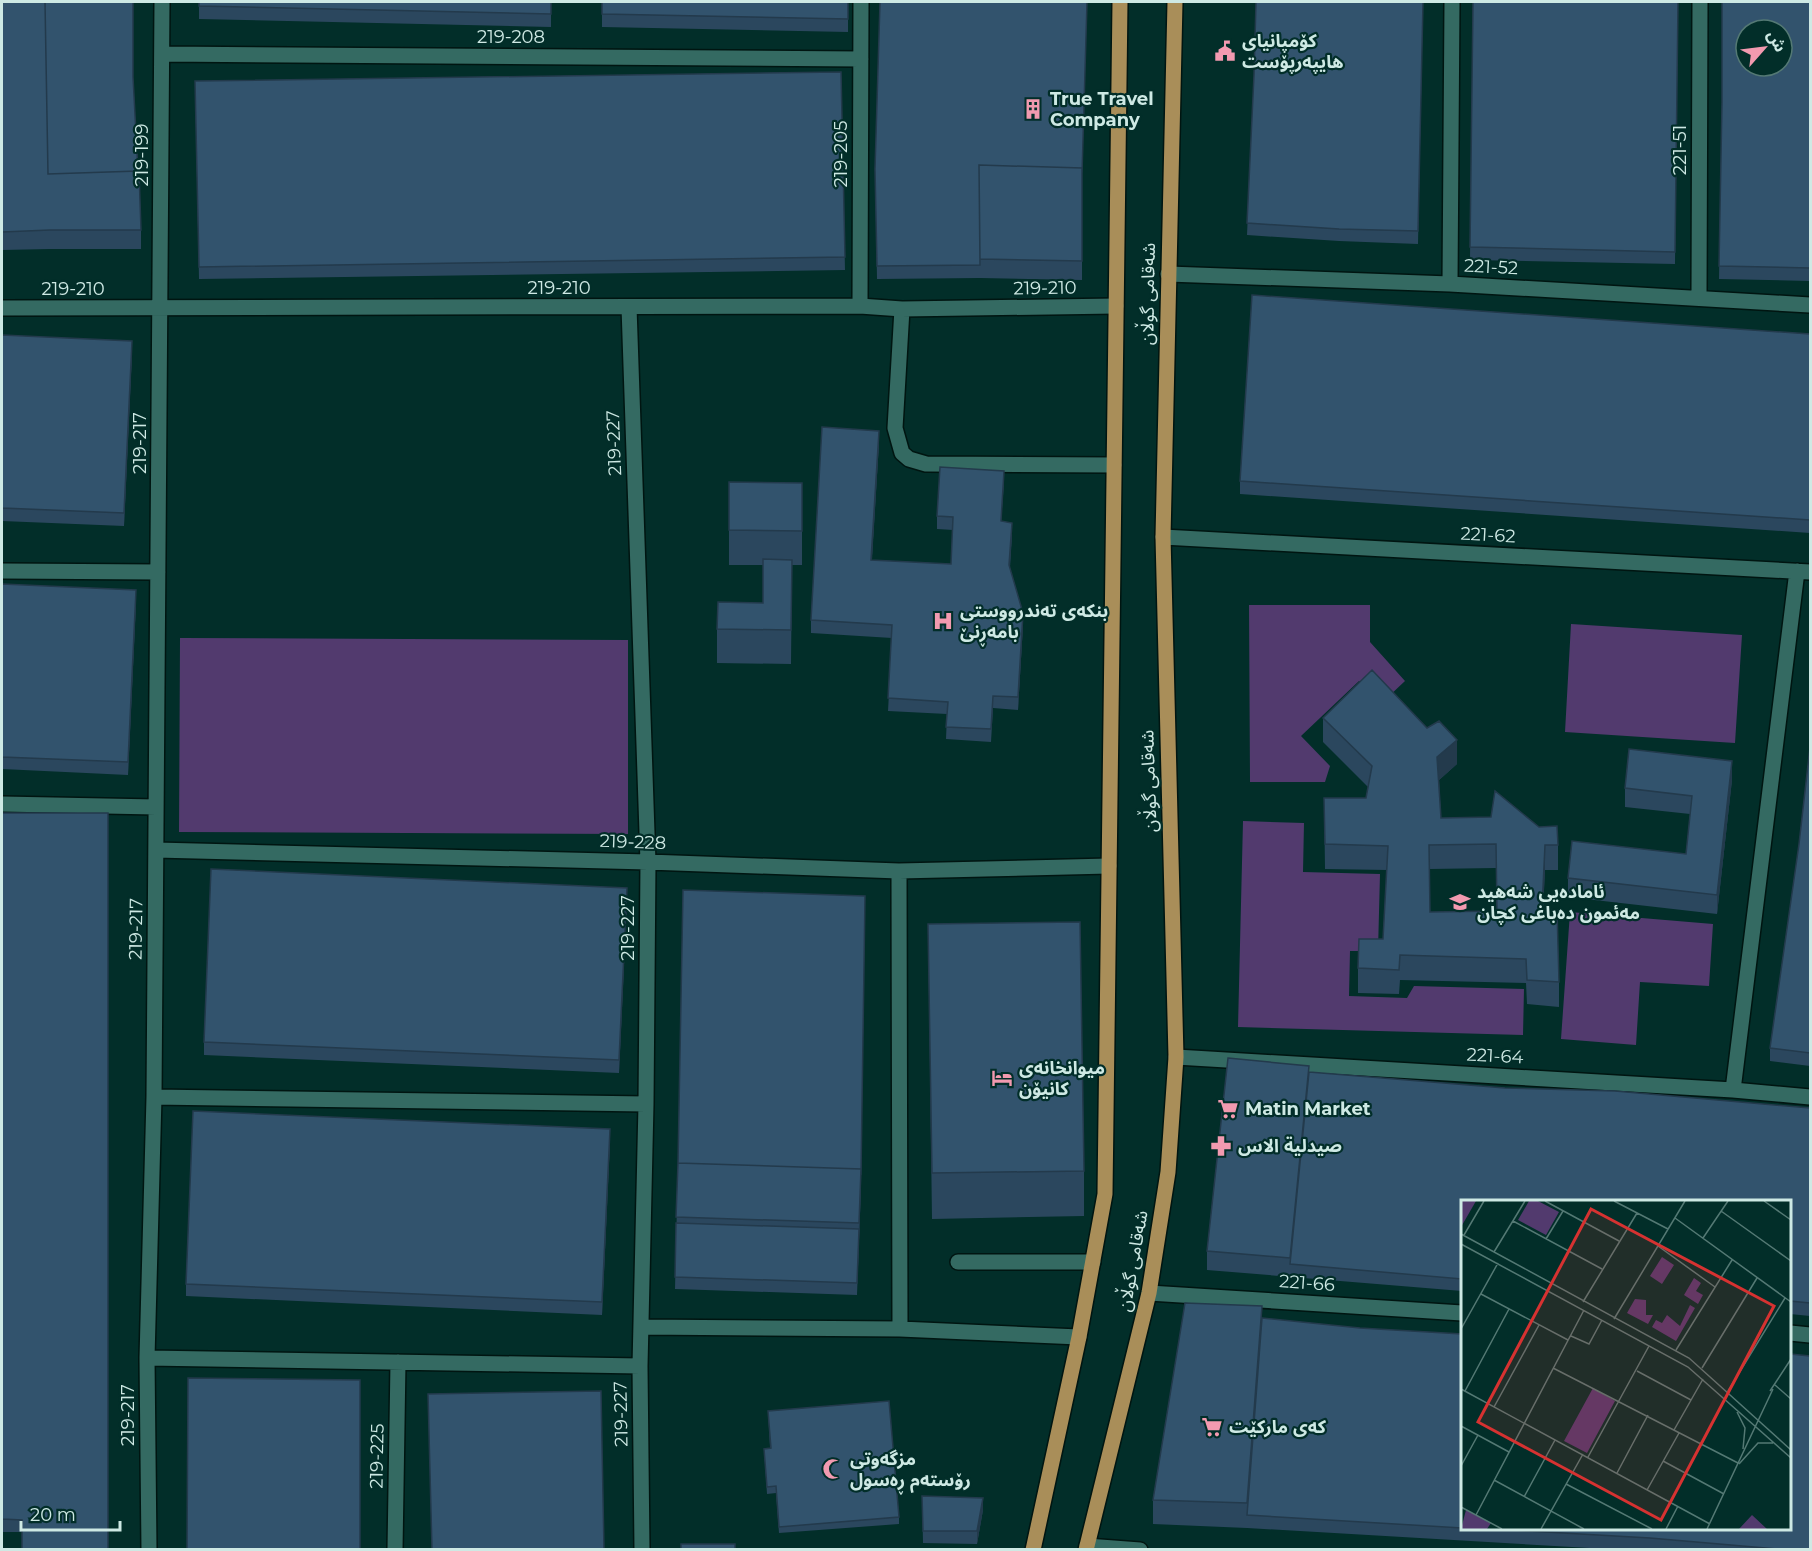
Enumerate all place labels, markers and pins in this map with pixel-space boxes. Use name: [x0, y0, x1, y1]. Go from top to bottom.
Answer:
place label: کۆمپانیای هایپەرپۆست: [1242, 30, 1343, 74]
public building icon: کۆمپانیای هایپەرپۆست: [1213, 39, 1237, 63]
place label: True Travel Company: [1050, 88, 1154, 131]
building icon: True Travel Company: [1021, 97, 1045, 121]
place label: بنکەی تەندرووستی بامەڕنێ: [960, 600, 1108, 647]
hospital icon: بنکەی تەندرووستی بامەڕنێ: [931, 609, 955, 633]
place label: ئامادەیی شەهید مەئمون دەباغی کچان: [1477, 881, 1640, 925]
school or university icon: ئامادەیی شەهید مەئمون دەباغی کچان: [1448, 890, 1472, 914]
place label: میوانخانەی کانیۆن: [1019, 1057, 1105, 1100]
hotel icon: میوانخانەی کانیۆن: [990, 1066, 1014, 1090]
supermarket icon: Matin Market: [1216, 1097, 1240, 1121]
place label: Matin Market: [1245, 1098, 1371, 1120]
pharmacy icon: صيدلية الاس: [1209, 1134, 1233, 1158]
place label: صيدلية الاس: [1238, 1135, 1342, 1157]
supermarket icon: کەی مارکێت: [1200, 1415, 1224, 1439]
place label: کەی مارکێت: [1229, 1416, 1327, 1438]
place label: مزگەوتی رۆستەم ڕەسول: [850, 1448, 971, 1495]
mosque icon: مزگەوتی رۆستەم ڕەسول: [821, 1457, 845, 1481]

